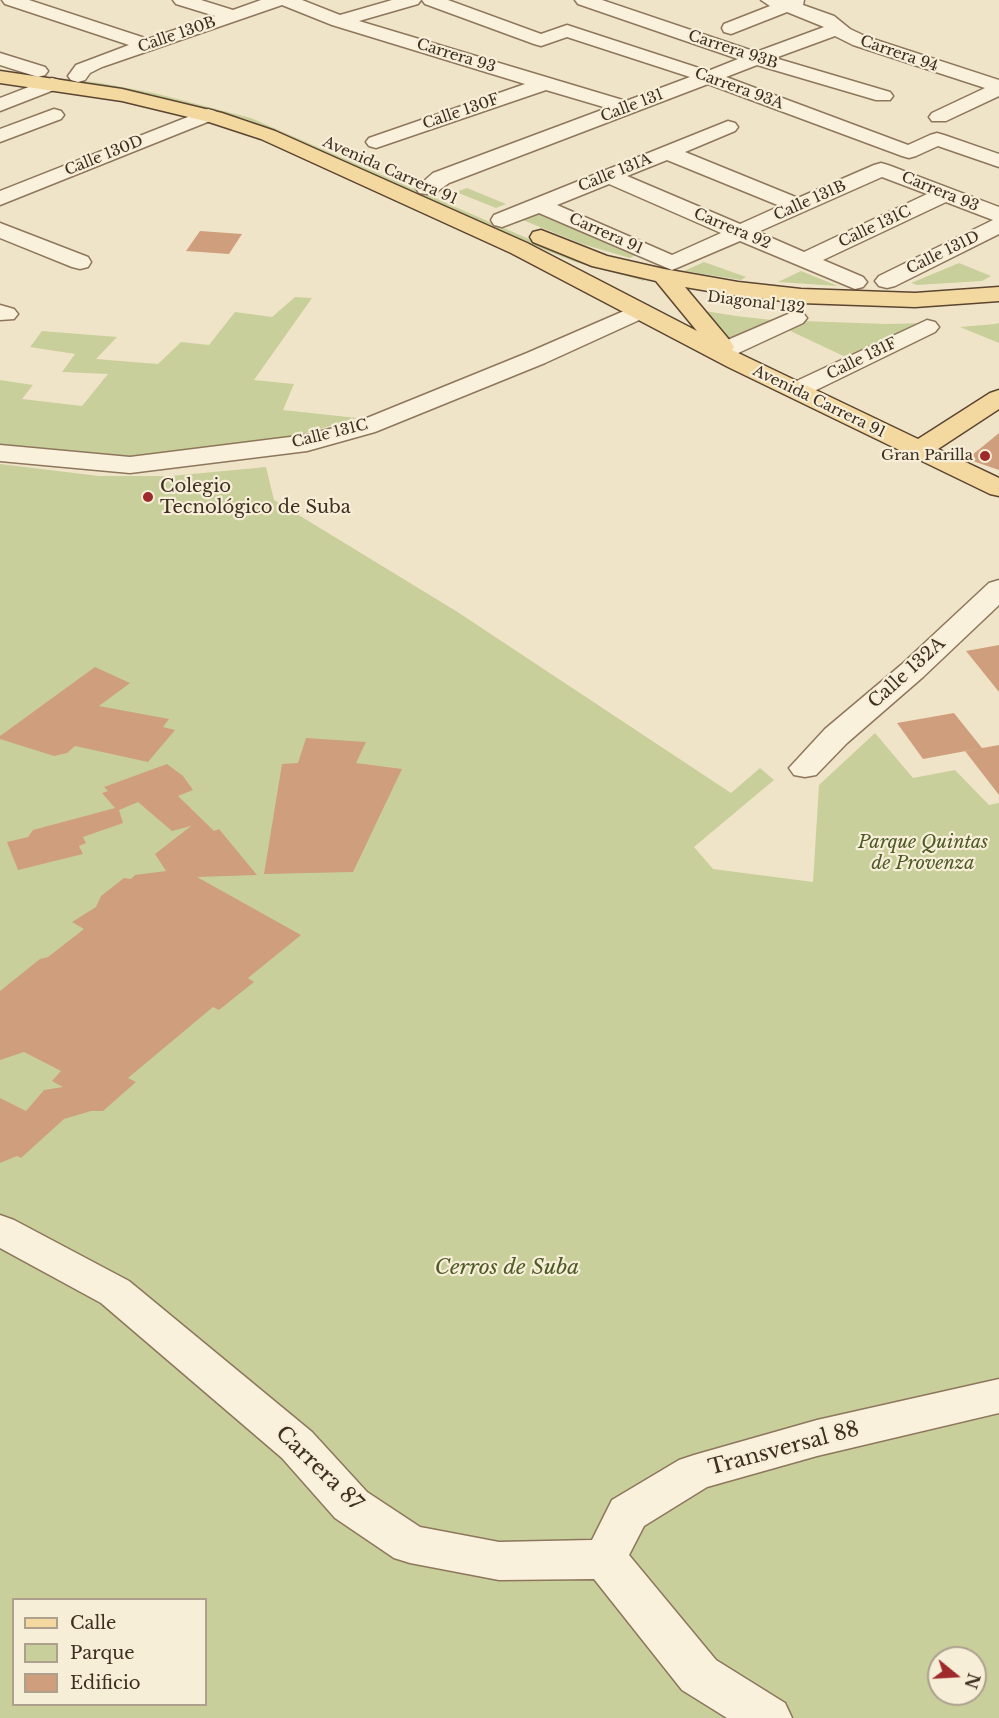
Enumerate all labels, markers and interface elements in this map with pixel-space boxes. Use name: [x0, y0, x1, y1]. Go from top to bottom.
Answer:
street label: Calle 130B: [136, 13, 218, 57]
street label: Carrera 93B: [686, 27, 780, 73]
street label: Carrera 94: [858, 32, 940, 76]
street label: Carrera 93: [414, 35, 498, 77]
street label: Carrera 93A: [692, 65, 786, 113]
street label: Calle 131: [598, 86, 666, 126]
street label: Calle 130F: [420, 91, 502, 133]
street label: Calle 130D: [62, 132, 146, 180]
street label: Avenida Carrera 91: [320, 133, 460, 209]
street label: Calle 131A: [576, 150, 654, 196]
street label: Carrera 93: [899, 168, 981, 216]
street label: Calle 131B: [771, 177, 849, 225]
street label: Calle 131C: [836, 202, 914, 252]
street label: Carrera 92: [691, 205, 773, 253]
street label: Carrera 91: [566, 210, 646, 258]
street label: Calle 131D: [904, 228, 982, 278]
street label: Diagonal 132: [706, 288, 806, 318]
street label: Calle 131F: [824, 334, 900, 384]
street label: Avenida Carrera 91: [750, 362, 888, 442]
street label: Calle 131C: [290, 416, 370, 452]
place label: Gran Parilla: [881, 447, 973, 465]
marker: Gran Parilla: [978, 449, 992, 463]
place label: Colegio Tecnológico de Suba: [160, 476, 351, 518]
marker: Colegio Tecnológico de Suba: [141, 490, 155, 504]
street label: Calle 132A: [864, 633, 950, 713]
park label: Parque Quintas de Provenza: [858, 832, 988, 874]
park label: Cerros de Suba: [435, 1255, 579, 1281]
street label: Transversal 88: [706, 1417, 862, 1481]
street label: Carrera 87: [270, 1421, 368, 1517]
legend: [12, 1598, 207, 1706]
text: Calle: [70, 1612, 116, 1634]
text: Parque: [70, 1642, 135, 1664]
north arrow: [927, 1646, 987, 1706]
text: N: [960, 1671, 984, 1691]
text: Edificio: [70, 1672, 141, 1694]

